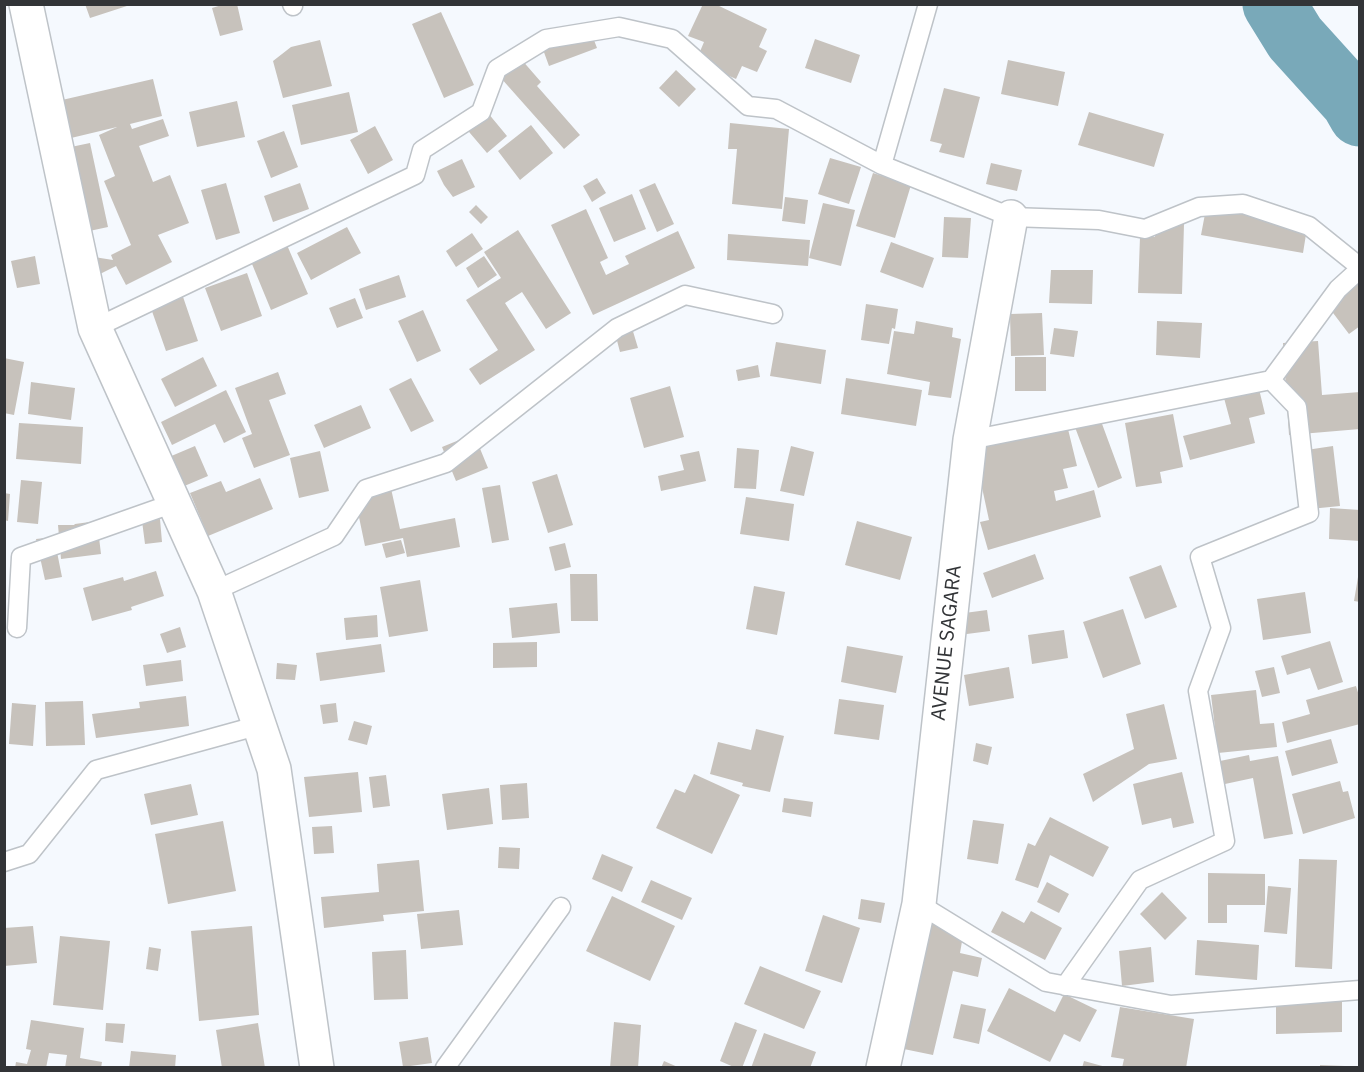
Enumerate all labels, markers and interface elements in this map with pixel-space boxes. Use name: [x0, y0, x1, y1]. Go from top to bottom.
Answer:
street label: AVENUE SAGARA: [927, 564, 967, 722]

